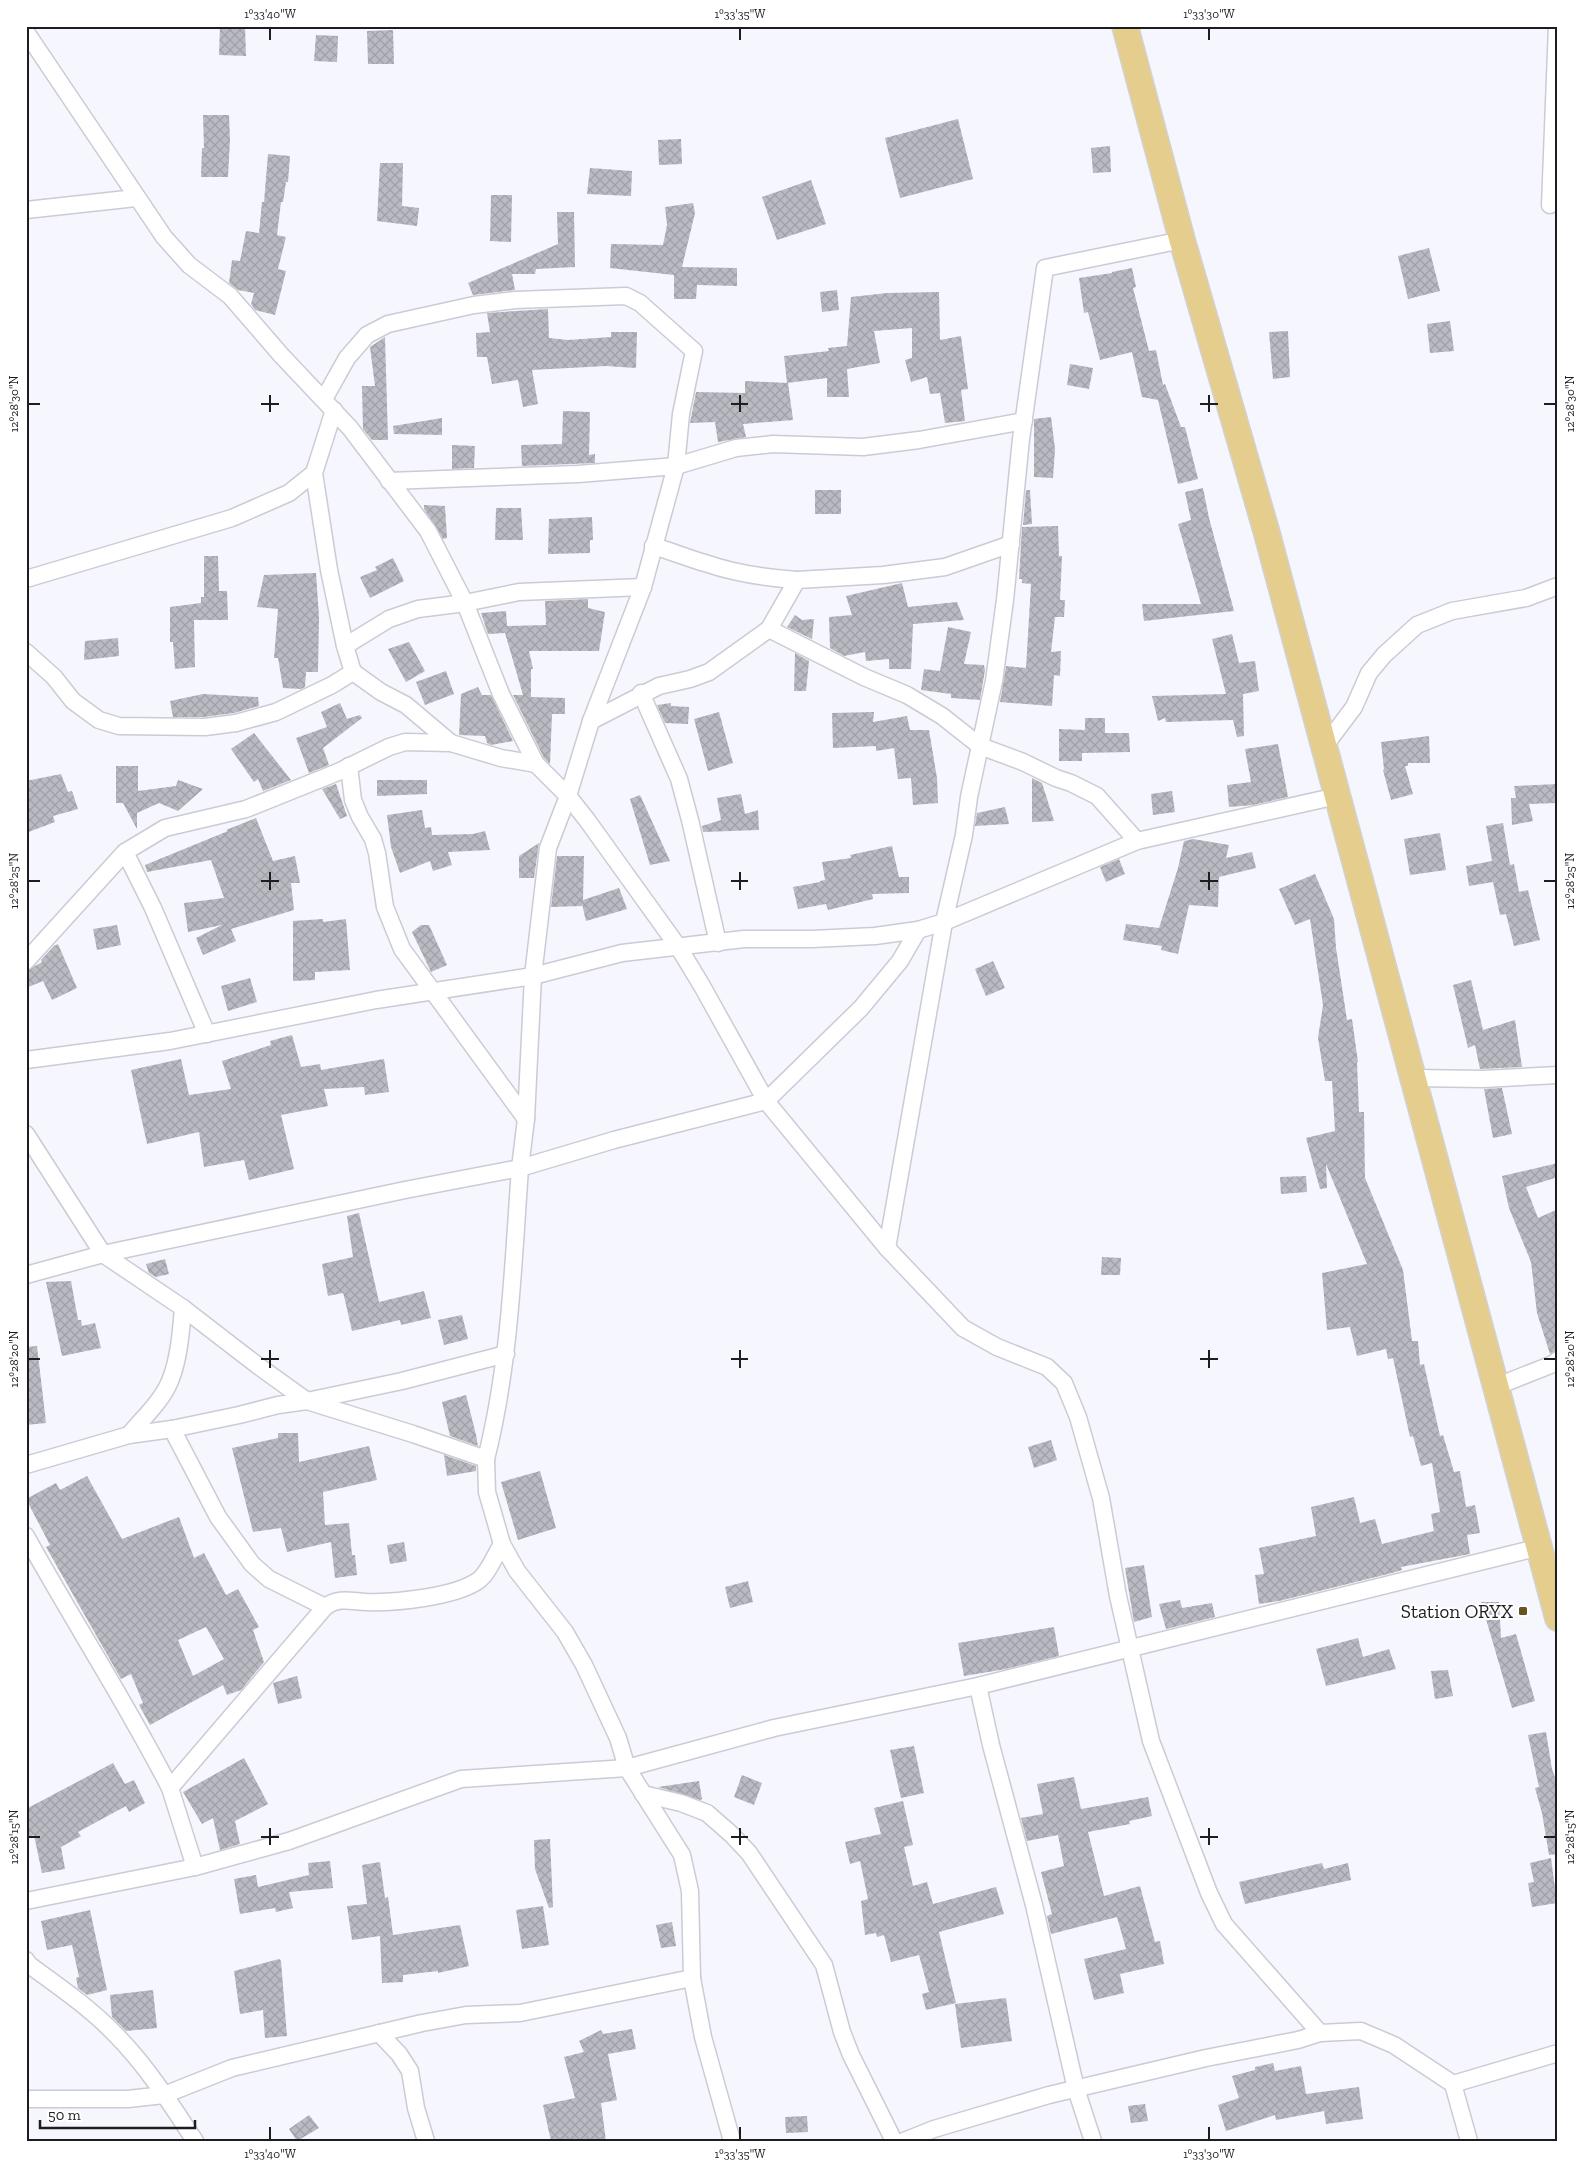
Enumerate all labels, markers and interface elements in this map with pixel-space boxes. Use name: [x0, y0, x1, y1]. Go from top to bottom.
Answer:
text: 1°33'40"W: [244, 7, 297, 21]
text: 1°33'35"W: [715, 7, 766, 21]
text: 1°33'30"W: [1183, 7, 1236, 21]
text: 12°28'30"N: [7, 376, 21, 432]
text: 12°28'30"N: [1563, 376, 1577, 432]
text: 12°28'25"N: [7, 853, 21, 909]
text: 12°28'25"N: [1563, 853, 1577, 909]
text: 12°28'20"N: [7, 1330, 21, 1387]
text: 12°28'20"N: [1563, 1330, 1577, 1387]
place label: Station ORYX: [1401, 1600, 1513, 1623]
marker: Station ORYX: [1517, 1605, 1529, 1617]
text: 12°28'15"N: [7, 1810, 21, 1864]
text: 12°28'15"N: [1563, 1810, 1577, 1864]
scale bar: [40, 2097, 195, 2129]
text: 50 m: [48, 2106, 81, 2124]
text: 1°33'40"W: [244, 2147, 297, 2161]
text: 1°33'35"W: [715, 2147, 766, 2161]
text: 1°33'30"W: [1183, 2147, 1236, 2161]

